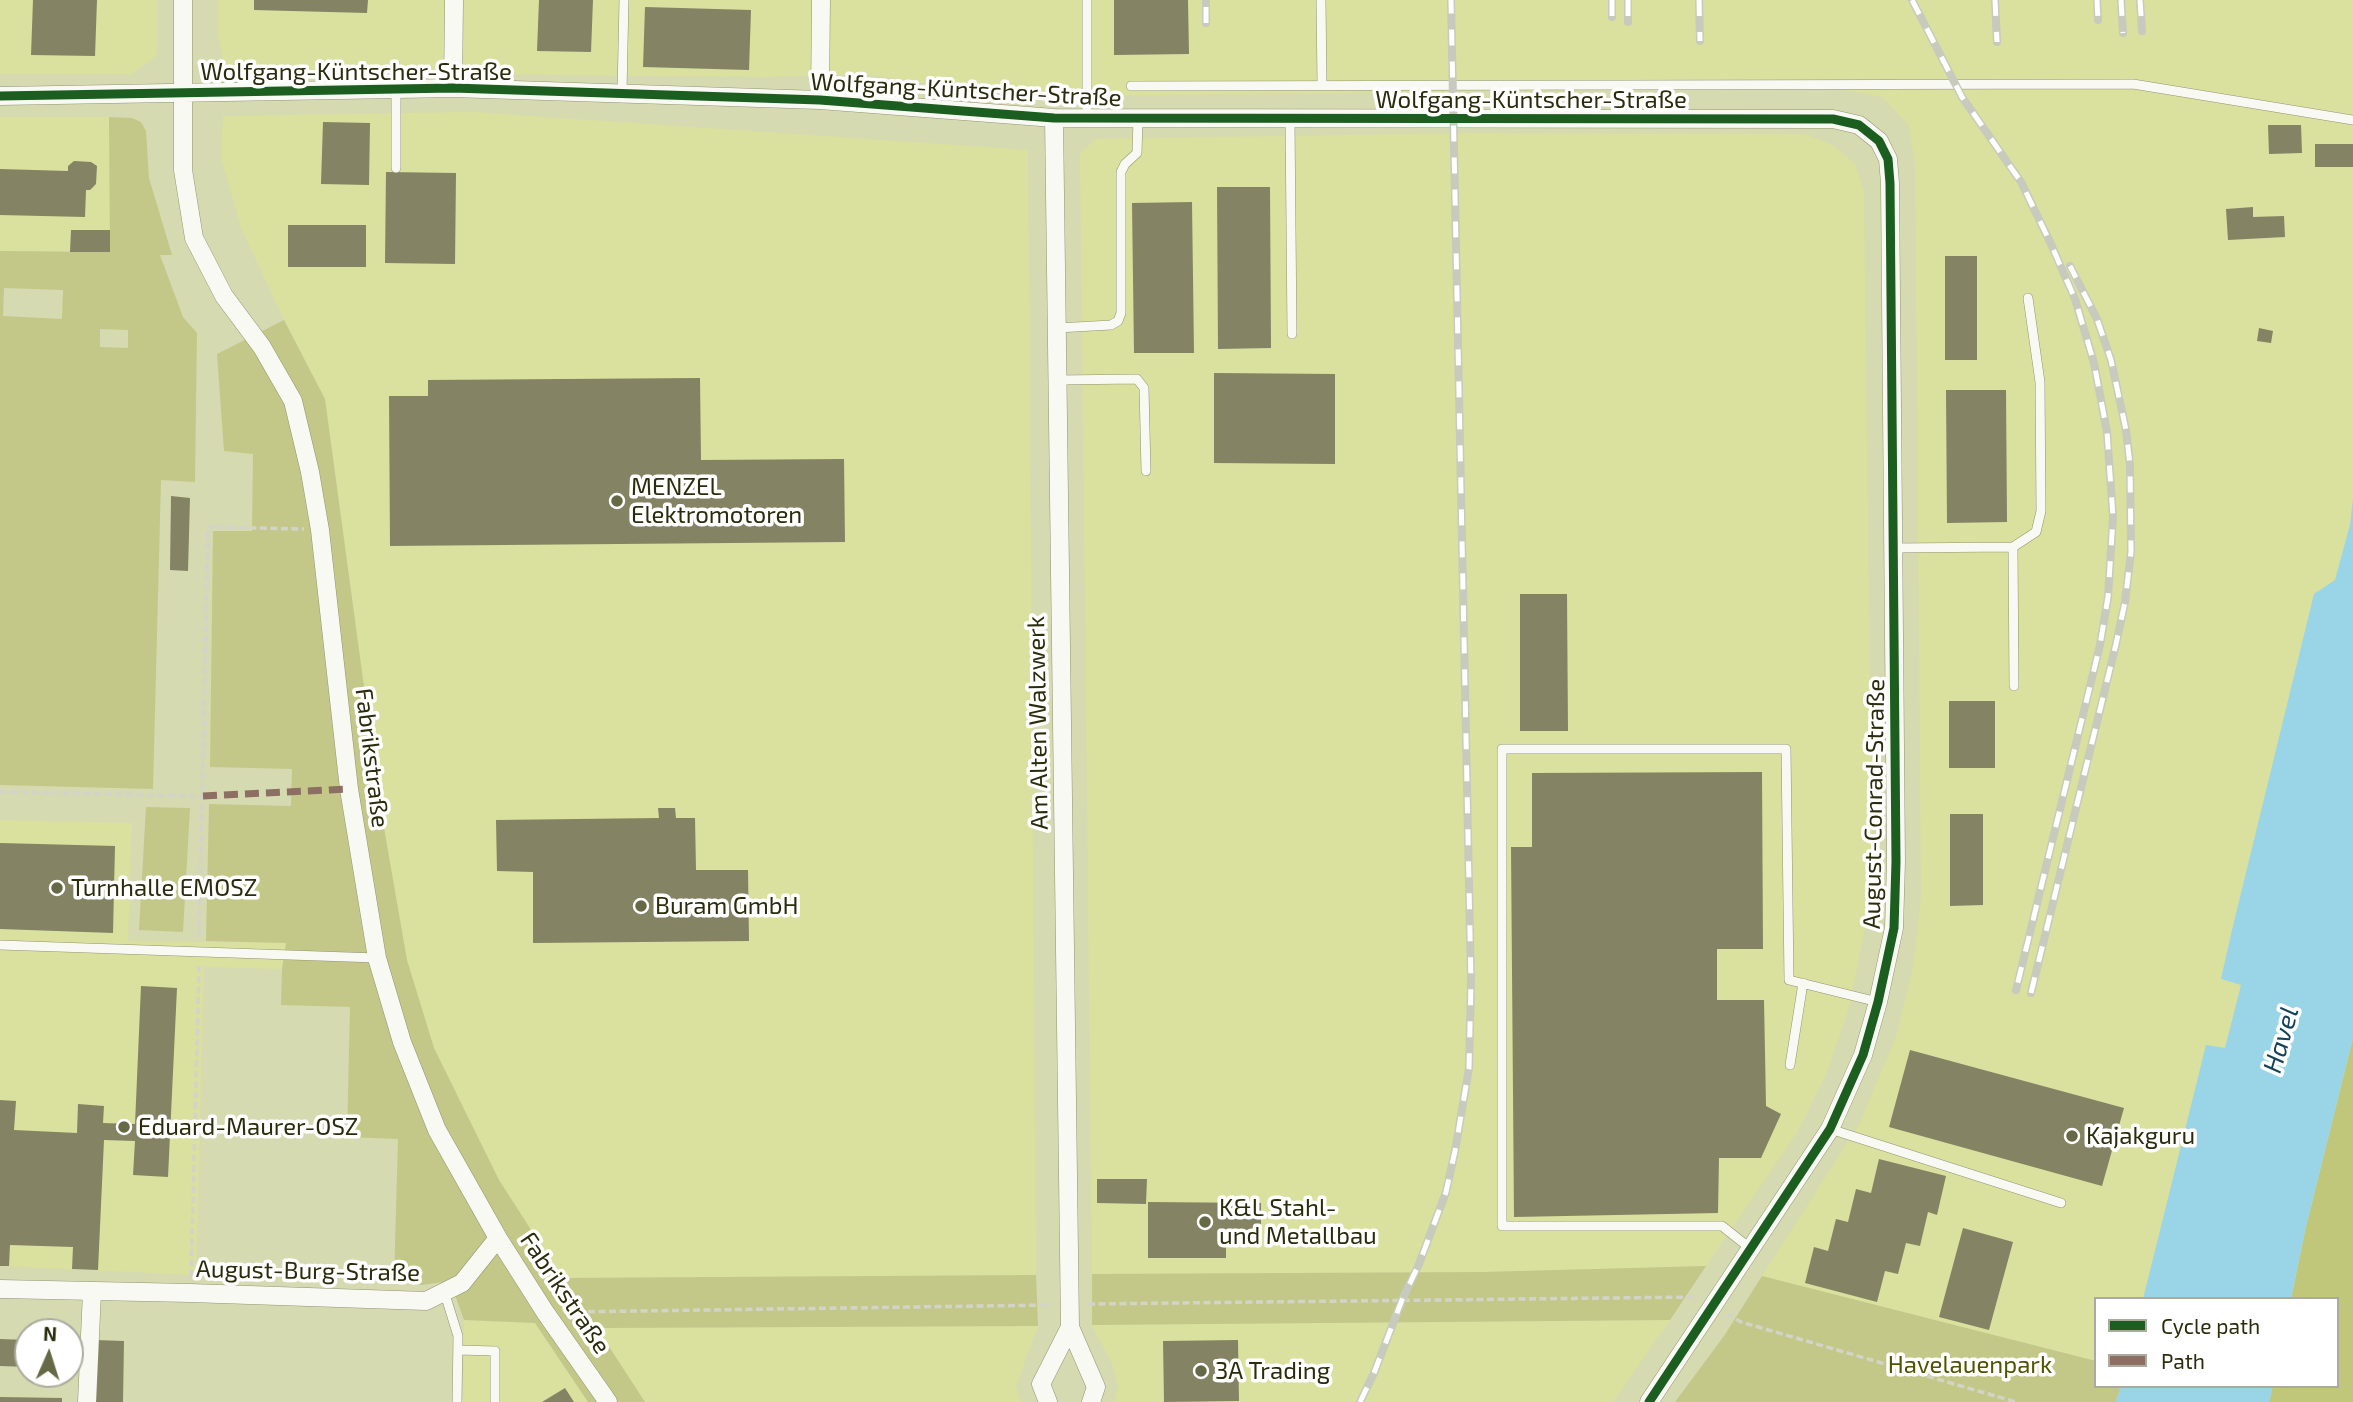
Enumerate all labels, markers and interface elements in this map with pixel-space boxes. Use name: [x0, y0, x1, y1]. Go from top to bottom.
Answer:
street label: Wolfgang-Küntscher-Straße: [200, 58, 512, 86]
street label: Wolfgang-Küntscher-Straße: [810, 67, 1122, 113]
street label: Wolfgang-Küntscher-Straße: [1375, 86, 1687, 114]
place label: MENZEL Elektromotoren: [631, 473, 802, 529]
marker: MENZEL Elektromotoren: [609, 493, 625, 509]
street label: Am Alten Walzwerk: [1022, 616, 1054, 830]
street label: August-Conrad-Straße: [1857, 679, 1891, 929]
street label: Fabrikstraße: [349, 687, 395, 829]
place label: Turnhalle EMOSZ: [71, 874, 257, 902]
marker: Turnhalle EMOSZ: [49, 880, 65, 896]
place label: Buram GmbH: [655, 892, 799, 920]
marker: Buram GmbH: [633, 898, 649, 914]
water label: Havel: [2257, 1003, 2305, 1077]
place label: Eduard-Maurer-OSZ: [138, 1113, 358, 1141]
marker: Eduard-Maurer-OSZ: [116, 1119, 132, 1135]
place label: Kajakguru: [2086, 1122, 2195, 1150]
marker: Kajakguru: [2064, 1128, 2080, 1144]
place label: K&L Stahl- und Metallbau: [1219, 1194, 1377, 1250]
marker: K&L Stahl- und Metallbau: [1197, 1214, 1213, 1230]
street label: Fabrikstraße: [514, 1227, 616, 1359]
street label: August-Burg-Straße: [196, 1255, 420, 1287]
legend: [2094, 1297, 2339, 1388]
text: Cycle path: [2161, 1313, 2260, 1338]
north arrow: [14, 1318, 84, 1388]
text: N: [43, 1322, 57, 1345]
text: Path: [2161, 1348, 2205, 1373]
park label: Havelauenpark: [1888, 1351, 2052, 1379]
place label: 3A Trading: [1215, 1357, 1330, 1385]
marker: 3A Trading: [1193, 1363, 1209, 1379]

